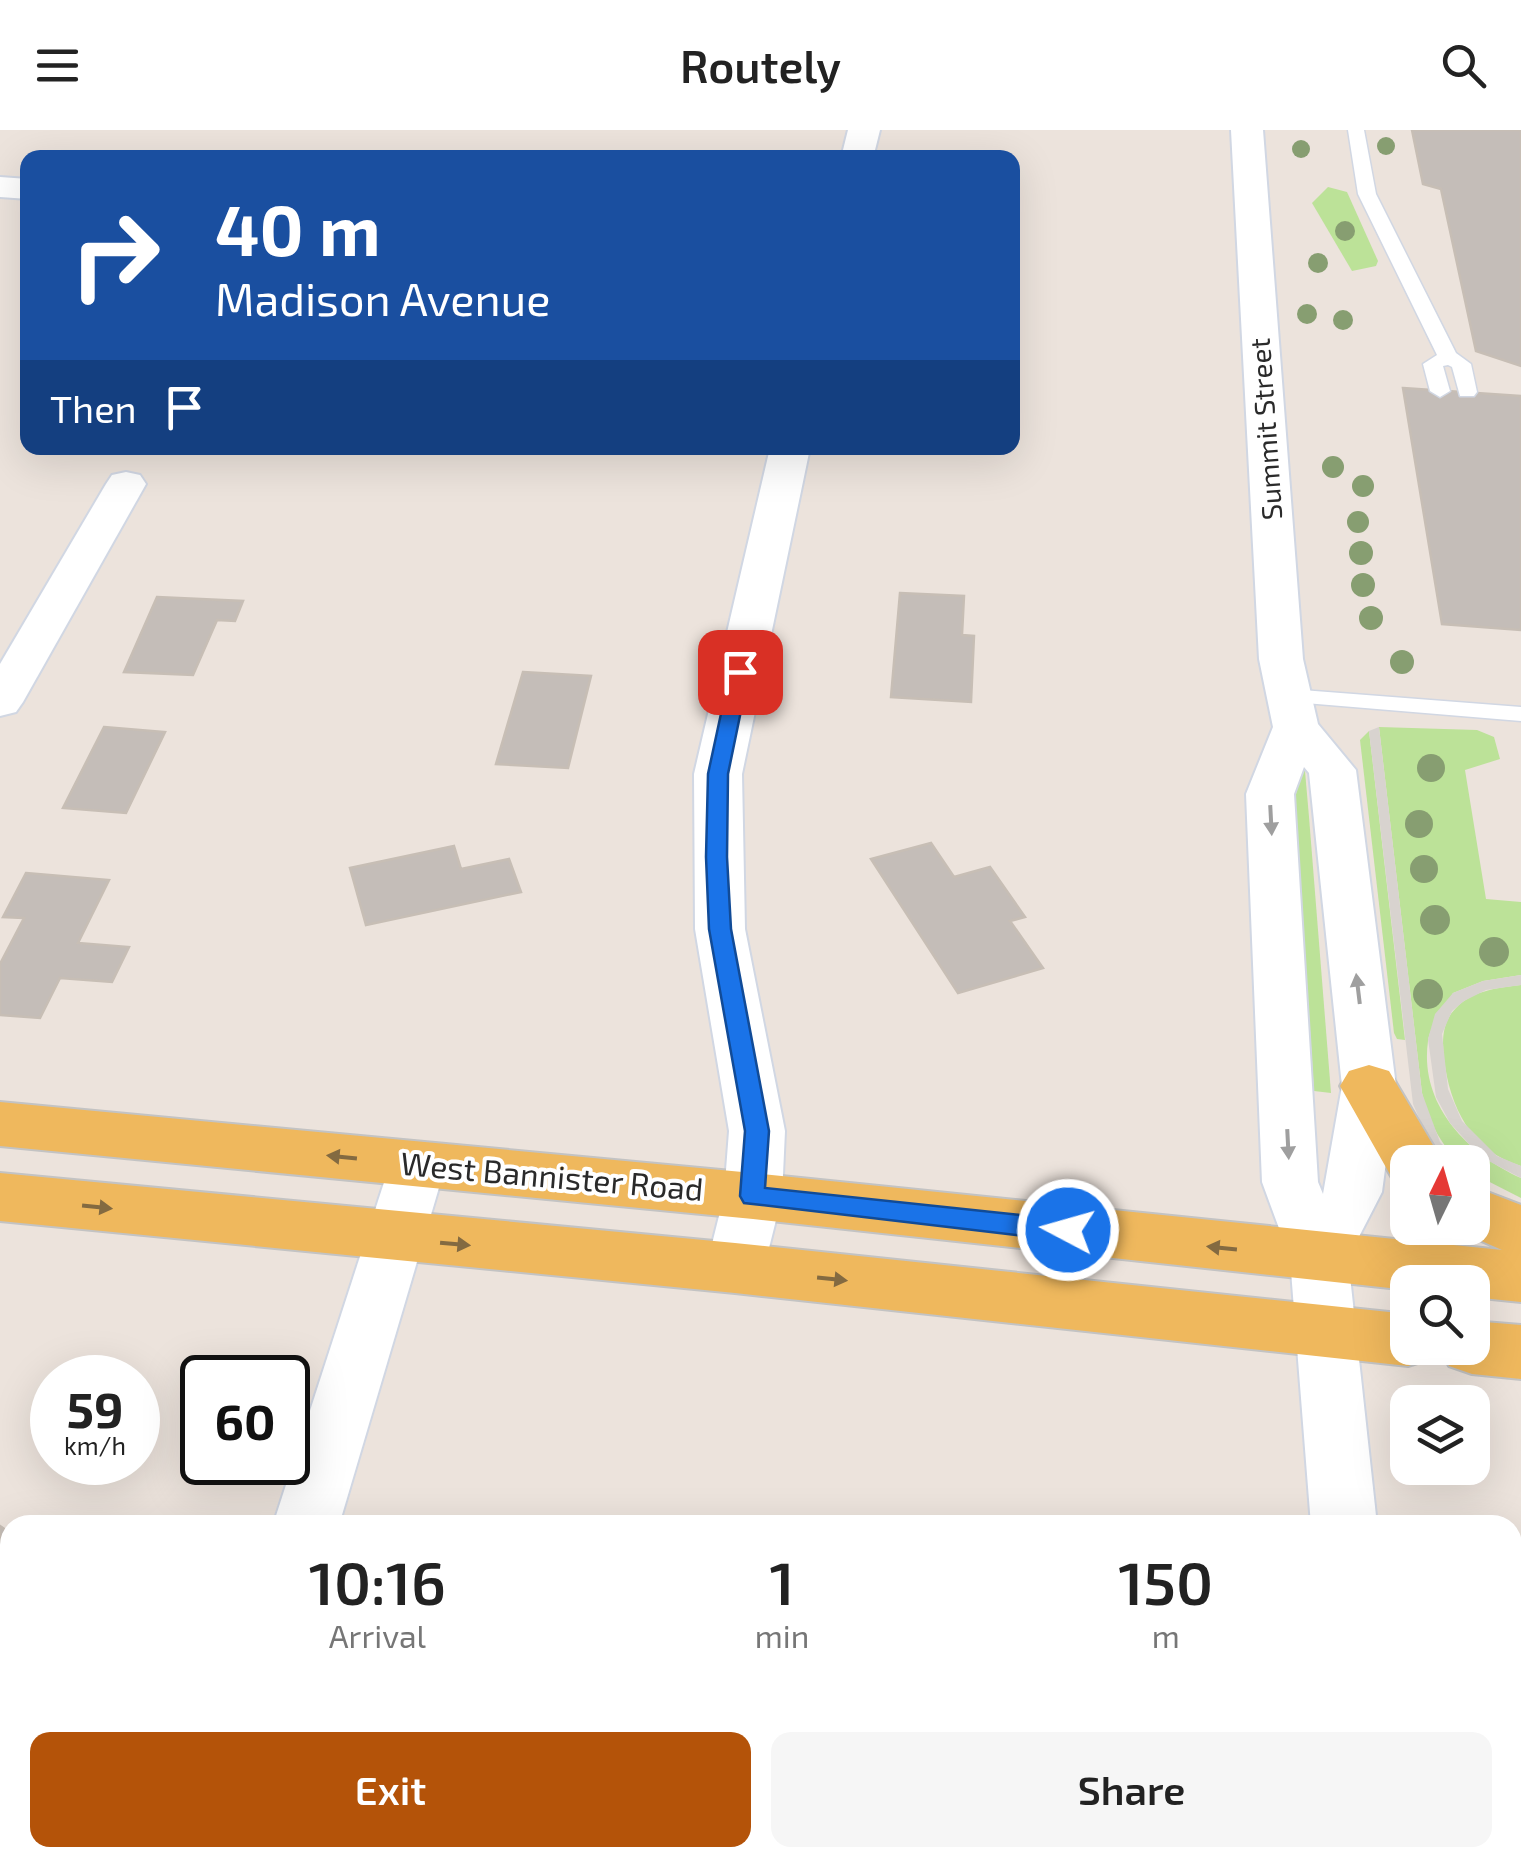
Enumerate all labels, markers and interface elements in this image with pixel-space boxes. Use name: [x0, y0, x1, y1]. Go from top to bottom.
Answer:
icon: menu: [30, 38, 85, 93]
text: Routely: [680, 38, 841, 92]
icon: search: [1436, 38, 1491, 93]
text: 40 m: [215, 186, 381, 270]
icon: right: [50, 190, 180, 320]
text: Madison Avenue: [215, 271, 550, 325]
street label: Summit Street: [1242, 337, 1288, 521]
icon: arrive: [157, 380, 212, 435]
text: Then: [50, 385, 137, 431]
pin: [698, 630, 783, 715]
icon: arrive: [713, 645, 768, 700]
one-way arrow: [1263, 804, 1279, 836]
one-way arrow: [1350, 973, 1366, 1005]
one-way arrow: [1280, 1129, 1296, 1161]
street label: West Bannister Road: [399, 1143, 705, 1207]
north arrow: [1390, 1145, 1490, 1245]
map controls: [1390, 1145, 1490, 1485]
one-way arrow: [326, 1149, 357, 1165]
position arrow: [1016, 1178, 1120, 1282]
one-way arrow: [82, 1199, 113, 1215]
one-way arrow: [440, 1236, 472, 1252]
one-way arrow: [1206, 1240, 1238, 1256]
button: search: [1390, 1265, 1490, 1365]
one-way arrow: [817, 1271, 849, 1287]
speed limit sign: 60: [180, 1355, 310, 1485]
text: 59: [66, 1378, 124, 1438]
button: layers: [1390, 1385, 1490, 1485]
text: km/h: [64, 1430, 126, 1460]
text: 10:16: [309, 1545, 446, 1617]
text: 1: [770, 1545, 795, 1617]
text: 150: [1118, 1545, 1213, 1617]
text: Arrival: [329, 1616, 426, 1654]
text: min: [755, 1616, 809, 1654]
text: m: [1152, 1616, 1180, 1654]
button: Exit: [30, 1732, 751, 1847]
button: Share: [771, 1732, 1492, 1847]

